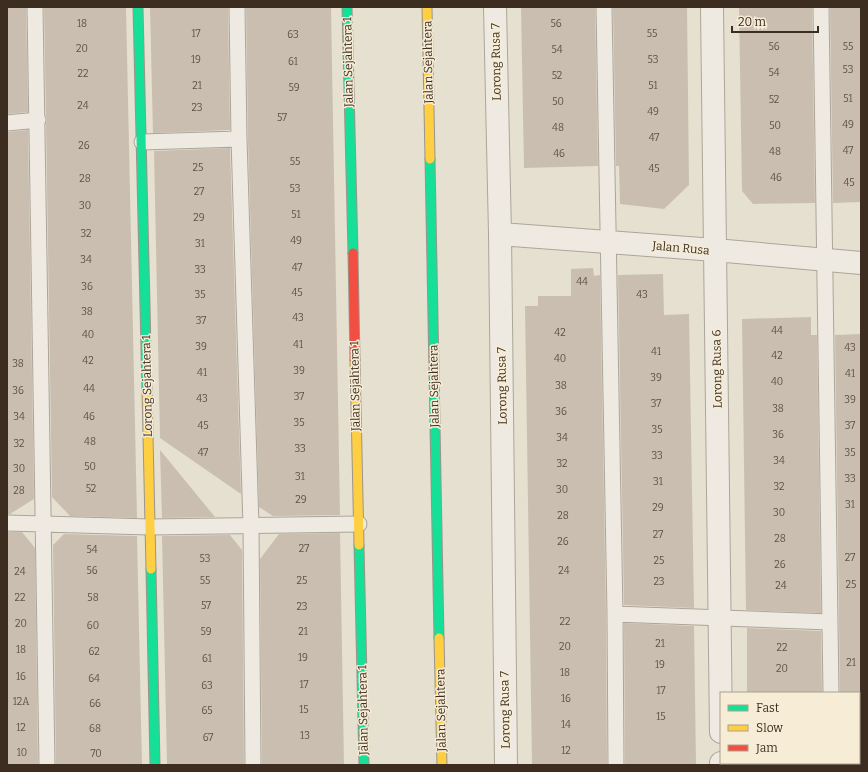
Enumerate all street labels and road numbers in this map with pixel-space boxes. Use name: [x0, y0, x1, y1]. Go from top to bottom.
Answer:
street label: Jalan Sejahtera 1: [340, 17, 356, 108]
street label: Jalan Sejahtera: [420, 20, 436, 105]
street label: Lorong Rusa 7: [488, 23, 504, 101]
street label: Jalan Rusa: [651, 238, 711, 258]
street label: Lorong Rusa 6: [709, 329, 725, 409]
street label: Lorong Sejahtera 1: [139, 335, 155, 437]
street label: Jalan Sejahtera 1: [347, 341, 363, 432]
street label: Jalan Sejahtera: [426, 344, 442, 429]
street label: Lorong Rusa 7: [494, 347, 510, 425]
street label: Jalan Sejahtera 1: [355, 665, 371, 756]
street label: Jalan Sejahtera: [433, 668, 449, 753]
street label: Lorong Rusa 7: [497, 671, 513, 749]

